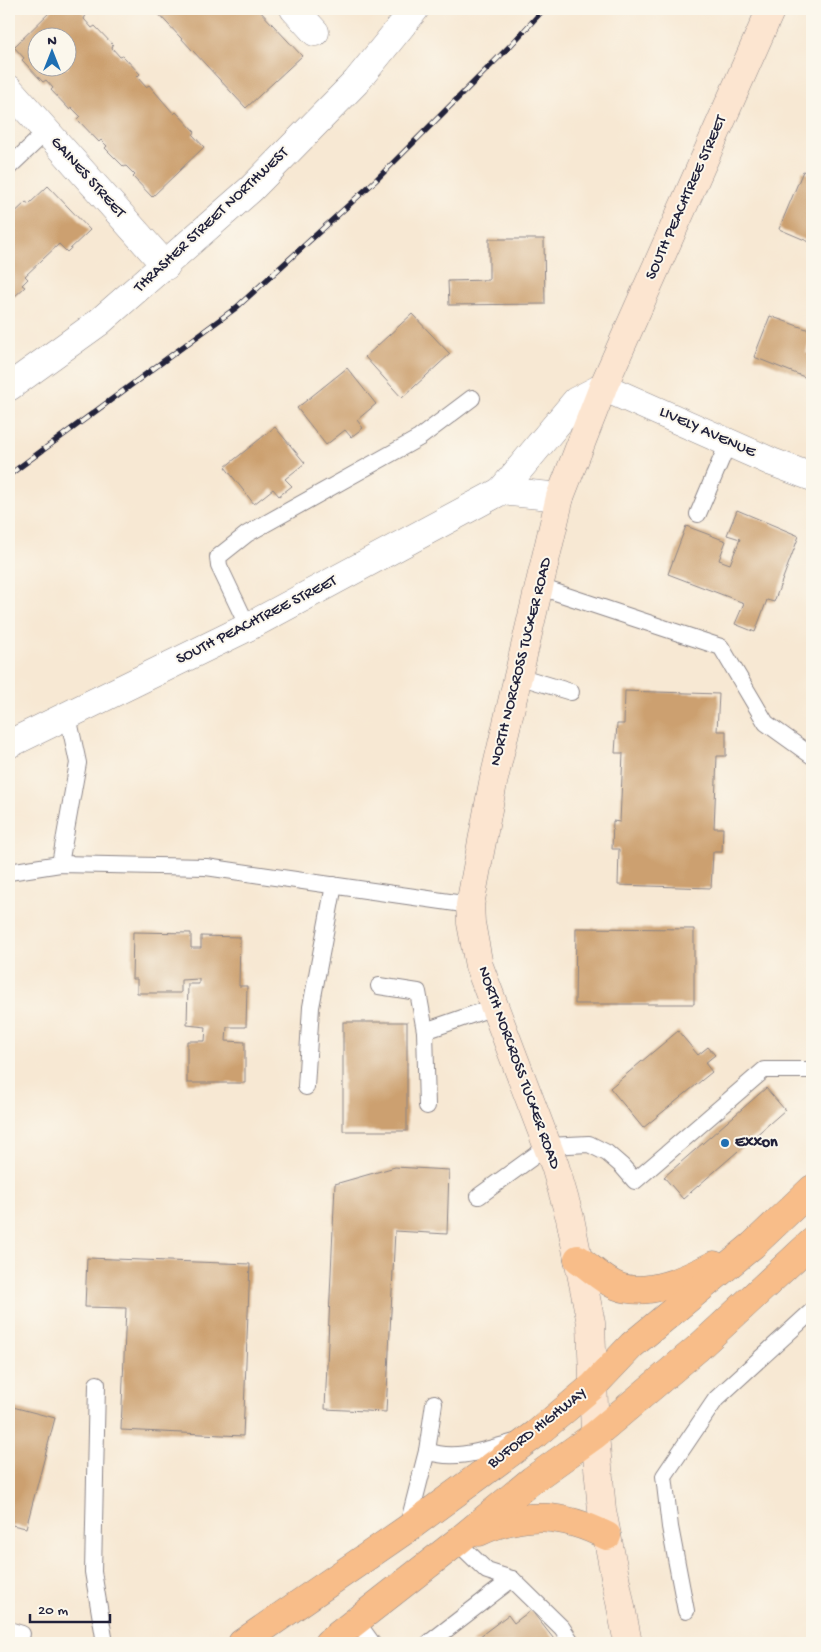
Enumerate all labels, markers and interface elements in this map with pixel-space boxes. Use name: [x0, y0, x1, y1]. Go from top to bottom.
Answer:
north arrow: [28, 28, 78, 78]
text: N: [47, 33, 57, 50]
street label: SOUTH PEACHTREE STREET: [642, 112, 732, 283]
street label: GAINES STREET: [45, 133, 129, 223]
street label: THRASHER STREET NORTHWEST: [130, 144, 294, 298]
street label: LIVELY AVENUE: [656, 403, 759, 463]
street label: NORTH NORCROSS TUCKER ROAD: [487, 555, 557, 768]
street label: SOUTH PEACHTREE STREET: [174, 572, 341, 670]
street label: NORTH NORCROSS TUCKER ROAD: [472, 964, 564, 1172]
place label: Exxon: [735, 1134, 778, 1153]
marker: Exxon: [719, 1137, 731, 1149]
street label: BUFORD HIGHWAY: [484, 1384, 591, 1474]
scale bar: [30, 1592, 110, 1624]
text: 20 m: [38, 1602, 68, 1620]

